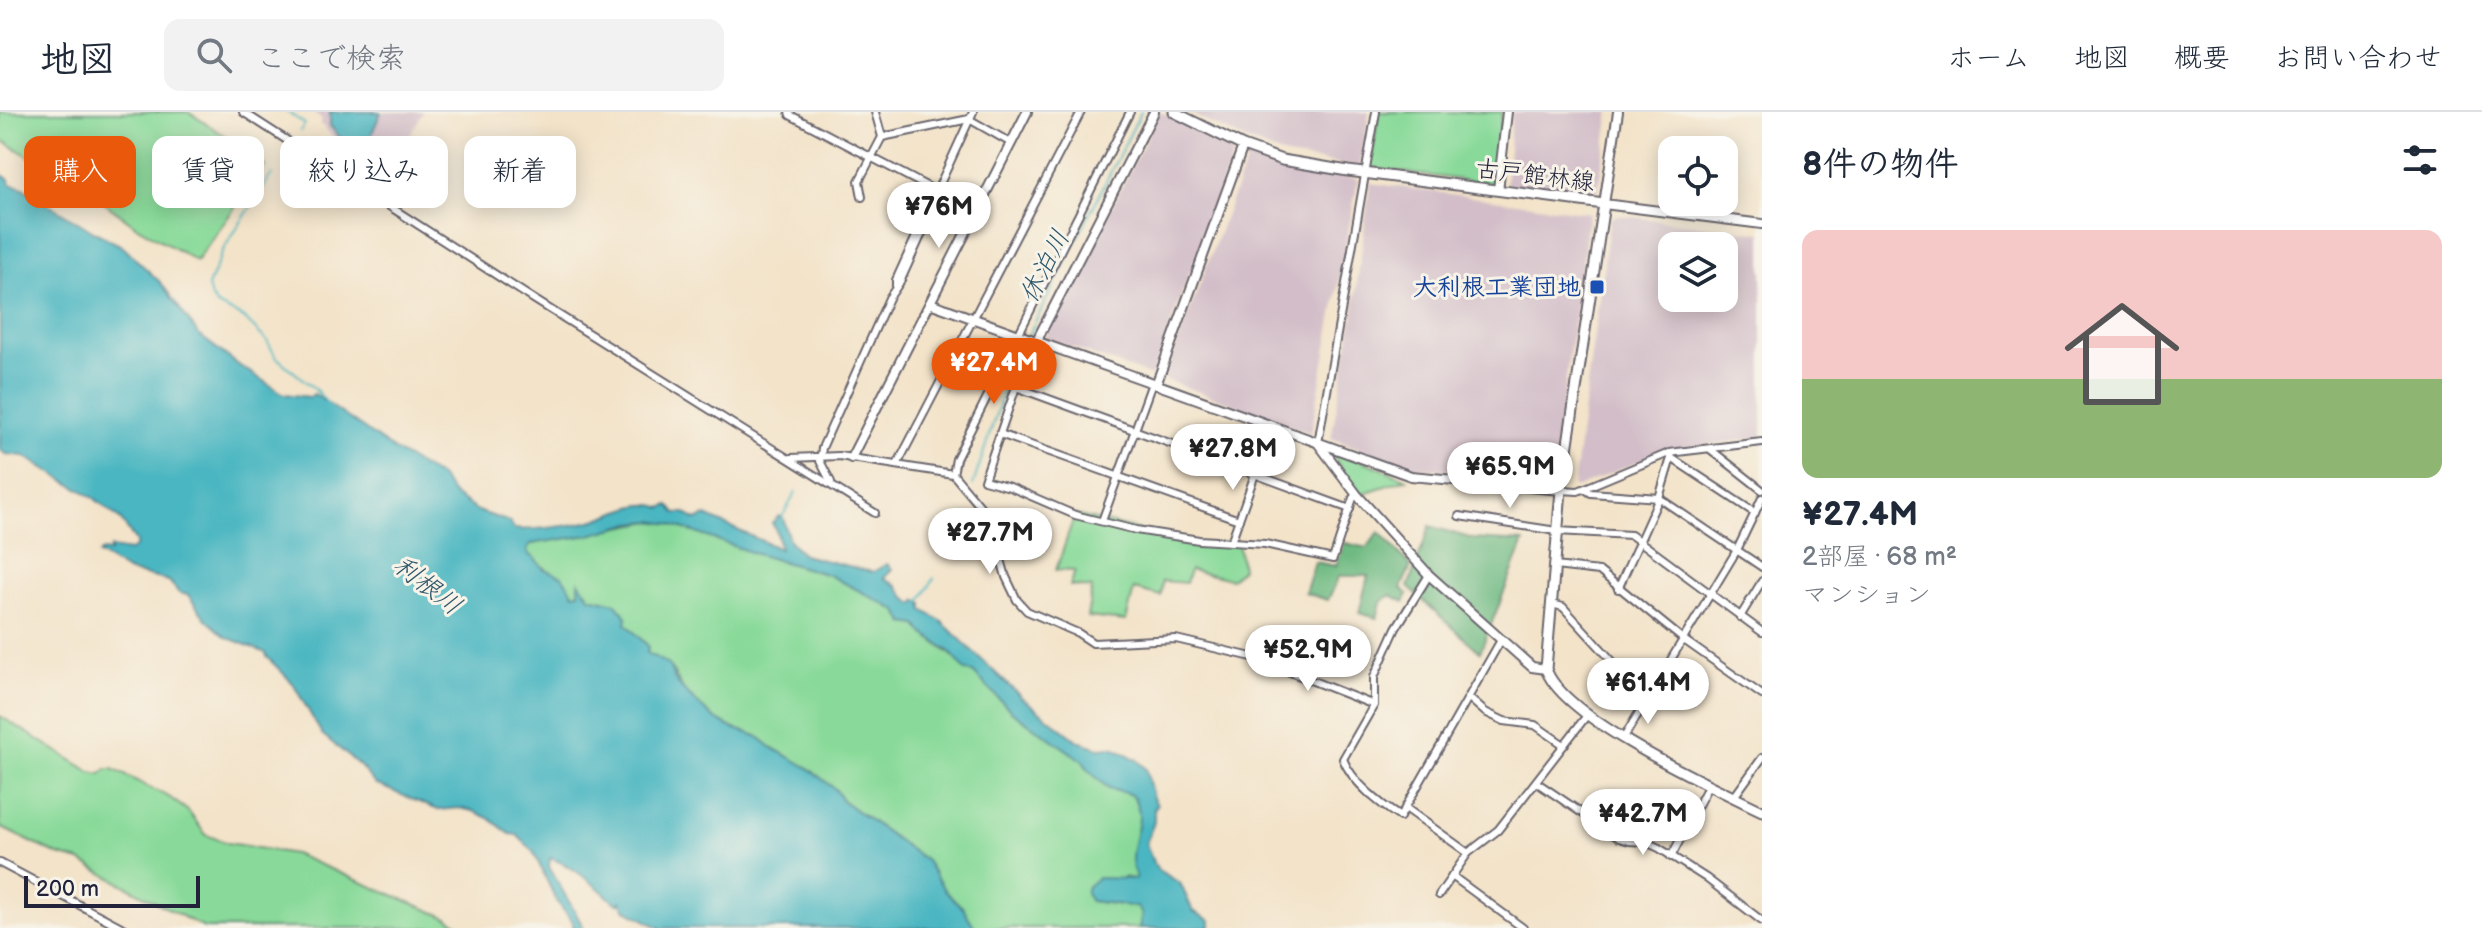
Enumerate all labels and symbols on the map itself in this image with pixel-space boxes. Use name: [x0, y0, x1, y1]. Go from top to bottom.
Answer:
street label: 古戸館林線: [1474, 154, 1596, 197]
pin: ¥76M: [892, 182, 986, 250]
water label: 休泊川: [1014, 225, 1077, 308]
place label: 大利根工業団地: [1413, 273, 1581, 302]
marker: 大利根工業団地: [1588, 278, 1606, 296]
pin: ¥27.4M: [929, 338, 1059, 406]
pin: ¥27.8M: [1168, 424, 1298, 492]
pin: ¥65.9M: [1445, 442, 1575, 510]
pin: ¥27.7M: [925, 508, 1055, 576]
water label: 利根川: [387, 550, 467, 622]
pin: ¥52.9M: [1243, 625, 1373, 693]
pin: ¥61.4M: [1583, 658, 1713, 726]
pin: ¥42.7M: [1578, 789, 1708, 857]
scale bar: [24, 872, 200, 908]

